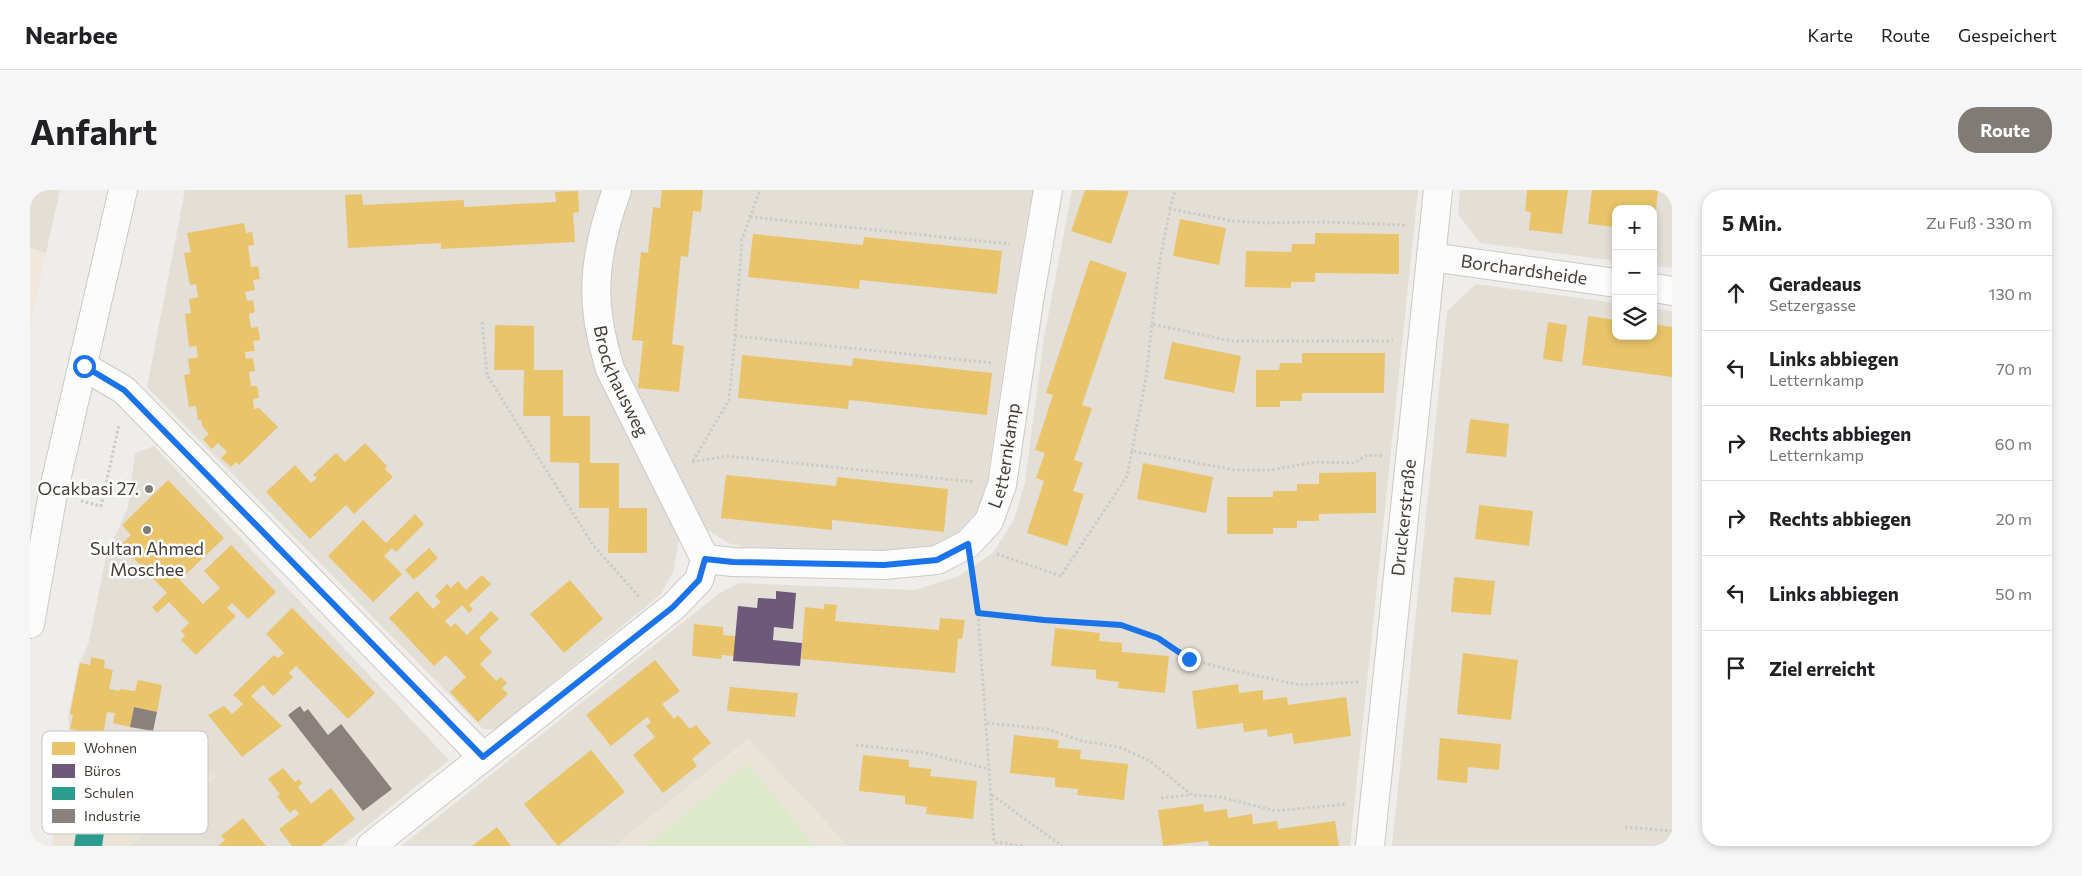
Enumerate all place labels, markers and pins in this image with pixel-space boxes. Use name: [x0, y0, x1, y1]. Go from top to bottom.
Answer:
place label: Ocakbasi 27.: [37, 477, 139, 499]
marker: Ocakbasi 27.: [143, 483, 155, 495]
marker: Sultan Ahmed Moschee: [141, 524, 153, 536]
place label: Sultan Ahmed Moschee: [90, 537, 204, 580]

